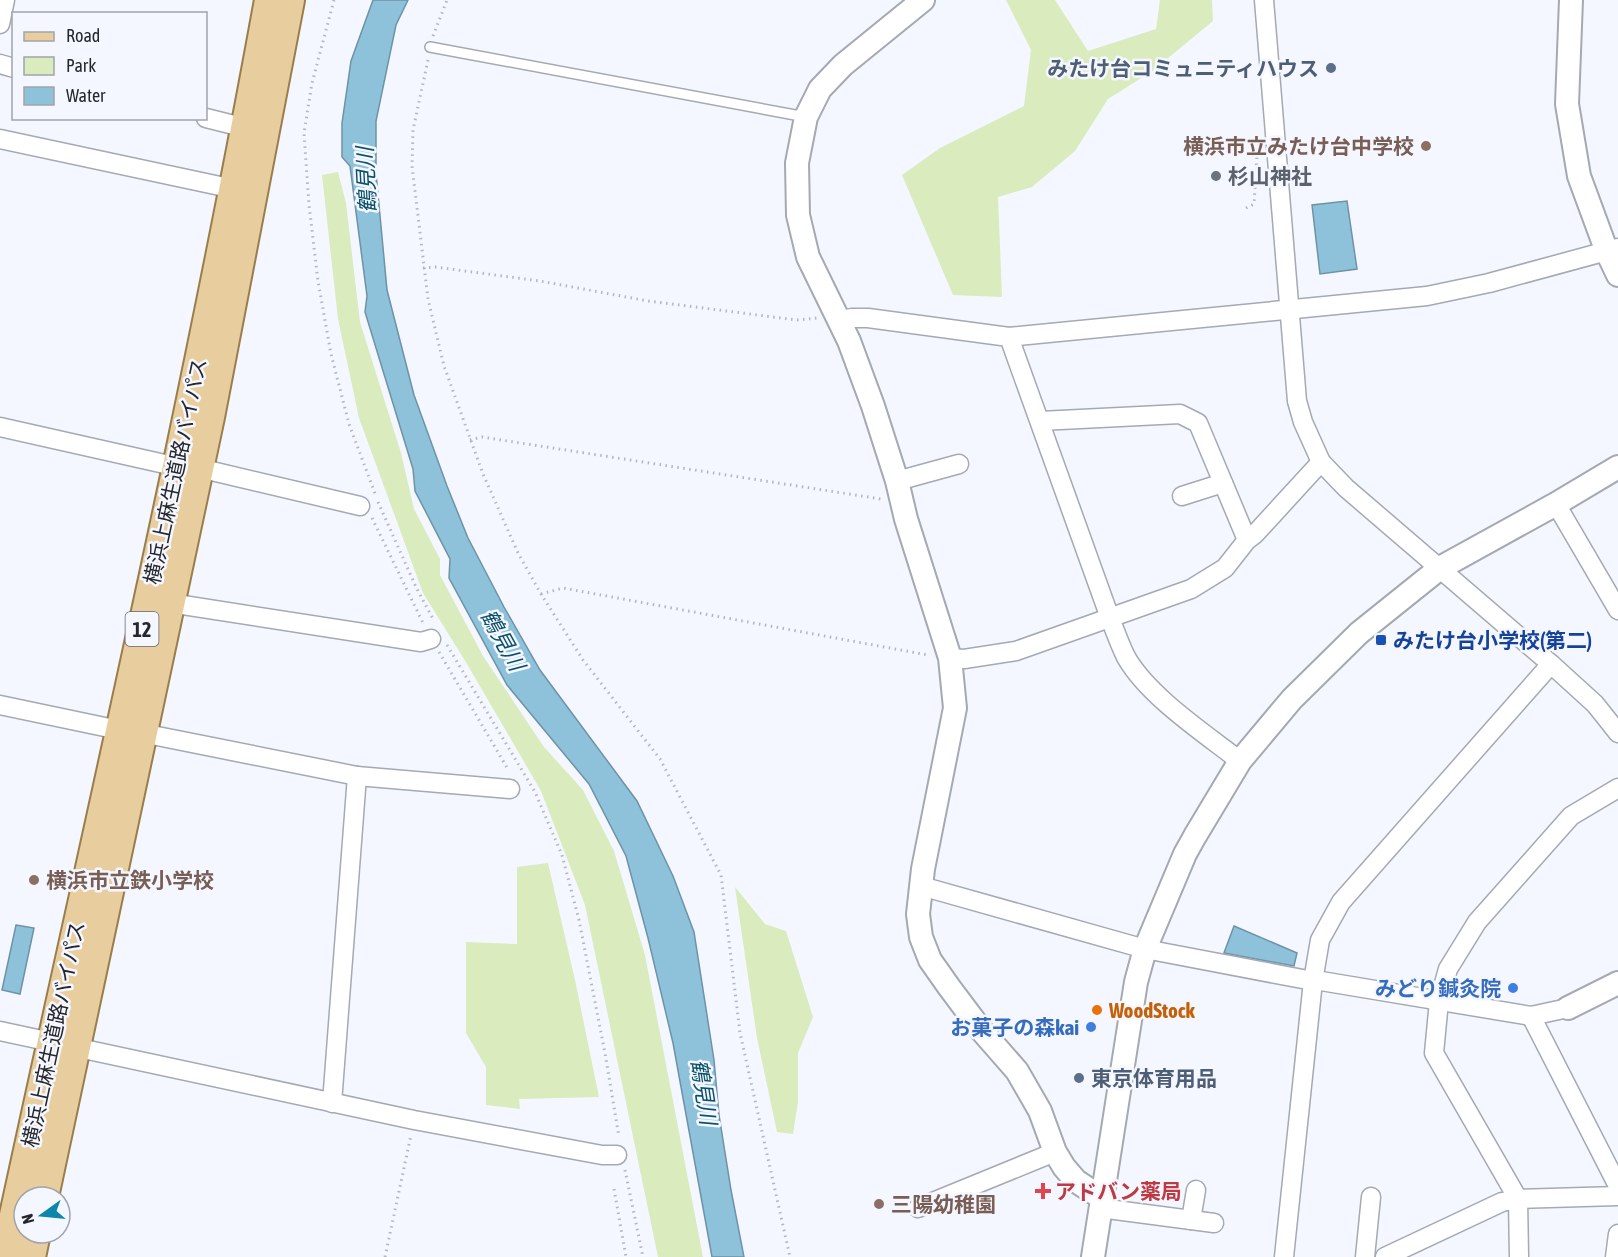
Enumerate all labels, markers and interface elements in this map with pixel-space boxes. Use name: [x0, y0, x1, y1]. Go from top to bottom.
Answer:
legend: [12, 12, 207, 120]
text: Road: [66, 25, 100, 46]
text: Park: [66, 55, 96, 76]
place label: みたけ台コミュニティハウス: [1047, 56, 1319, 80]
marker: みたけ台コミュニティハウス: [1324, 61, 1338, 75]
text: Water: [66, 85, 106, 106]
place label: 横浜市立みたけ台中学校: [1183, 134, 1414, 158]
marker: 横浜市立みたけ台中学校: [1419, 139, 1433, 153]
water label: 鶴見川: [351, 144, 381, 214]
place label: 杉山神社: [1228, 164, 1312, 188]
marker: 杉山神社: [1209, 169, 1223, 183]
street label: 横浜上麻生道路バイパス: [139, 356, 211, 586]
water label: 鶴見川: [476, 605, 531, 677]
road number: 12: [126, 612, 158, 646]
place label: みたけ台小学校(第二): [1393, 628, 1592, 652]
marker: みたけ台小学校(第二): [1374, 633, 1388, 647]
place label: 横浜市立鉄小学校: [46, 868, 214, 892]
marker: 横浜市立鉄小学校: [27, 873, 41, 887]
street label: 横浜上麻生道路バイパス: [17, 919, 89, 1149]
place label: みどり鍼灸院: [1375, 976, 1501, 1000]
marker: みどり鍼灸院: [1506, 981, 1520, 995]
place label: WoodStock: [1108, 998, 1196, 1022]
marker: WoodStock: [1090, 1003, 1104, 1017]
place label: お菓子の森kai: [950, 1015, 1079, 1039]
marker: お菓子の森kai: [1084, 1020, 1098, 1034]
water label: 鶴見川: [686, 1057, 722, 1129]
place label: 東京体育用品: [1091, 1066, 1217, 1090]
marker: 東京体育用品: [1072, 1071, 1086, 1085]
place label: アドバン薬局: [1055, 1179, 1182, 1203]
marker: アドバン薬局: [1036, 1184, 1050, 1198]
north arrow: [12, 1185, 72, 1245]
place label: 三陽幼稚園: [891, 1192, 996, 1216]
marker: 三陽幼稚園: [872, 1197, 886, 1211]
text: N: [18, 1212, 37, 1226]

